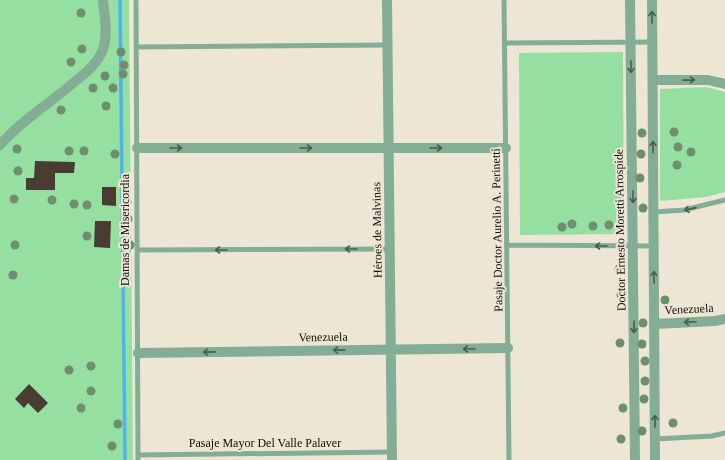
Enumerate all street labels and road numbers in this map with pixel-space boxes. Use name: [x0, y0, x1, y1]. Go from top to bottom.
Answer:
street label: Pasaje Doctor Aurelio A. Perinetti: [489, 147, 505, 312]
street label: Doctor Ernesto Moretti Arrospide: [612, 149, 628, 311]
street label: Damas de Misericordia: [118, 173, 132, 286]
street label: Héroes de Malvinas: [369, 182, 385, 278]
street label: Venezuela: [664, 301, 715, 317]
street label: Venezuela: [298, 330, 348, 344]
street label: Pasaje Mayor Del Valle Palaver: [189, 436, 341, 450]

